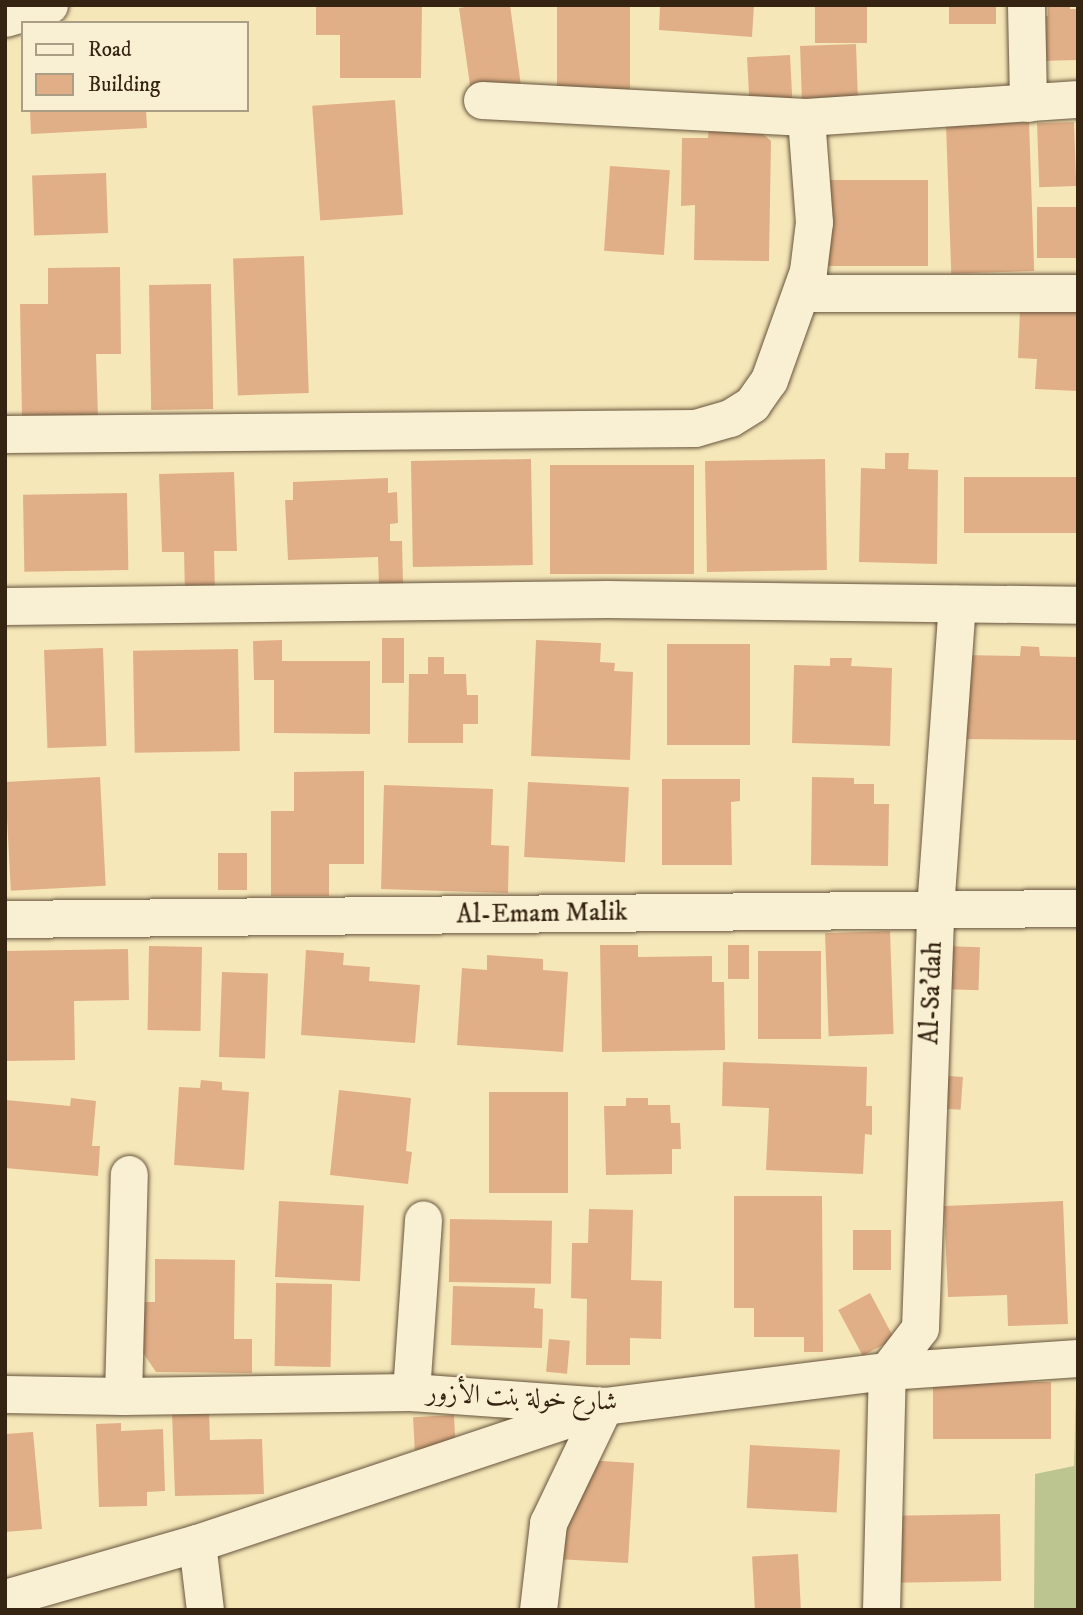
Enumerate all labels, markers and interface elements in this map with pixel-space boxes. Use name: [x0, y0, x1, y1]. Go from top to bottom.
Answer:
legend: [21, 21, 248, 112]
text: Road: [88, 37, 132, 63]
text: Building: [88, 72, 160, 98]
street label: Al-Emam Malik: [456, 897, 628, 931]
street label: Al-Sa'dah: [915, 941, 949, 1045]
street label: شارع خولة بنت الأزور: [426, 1377, 618, 1419]

